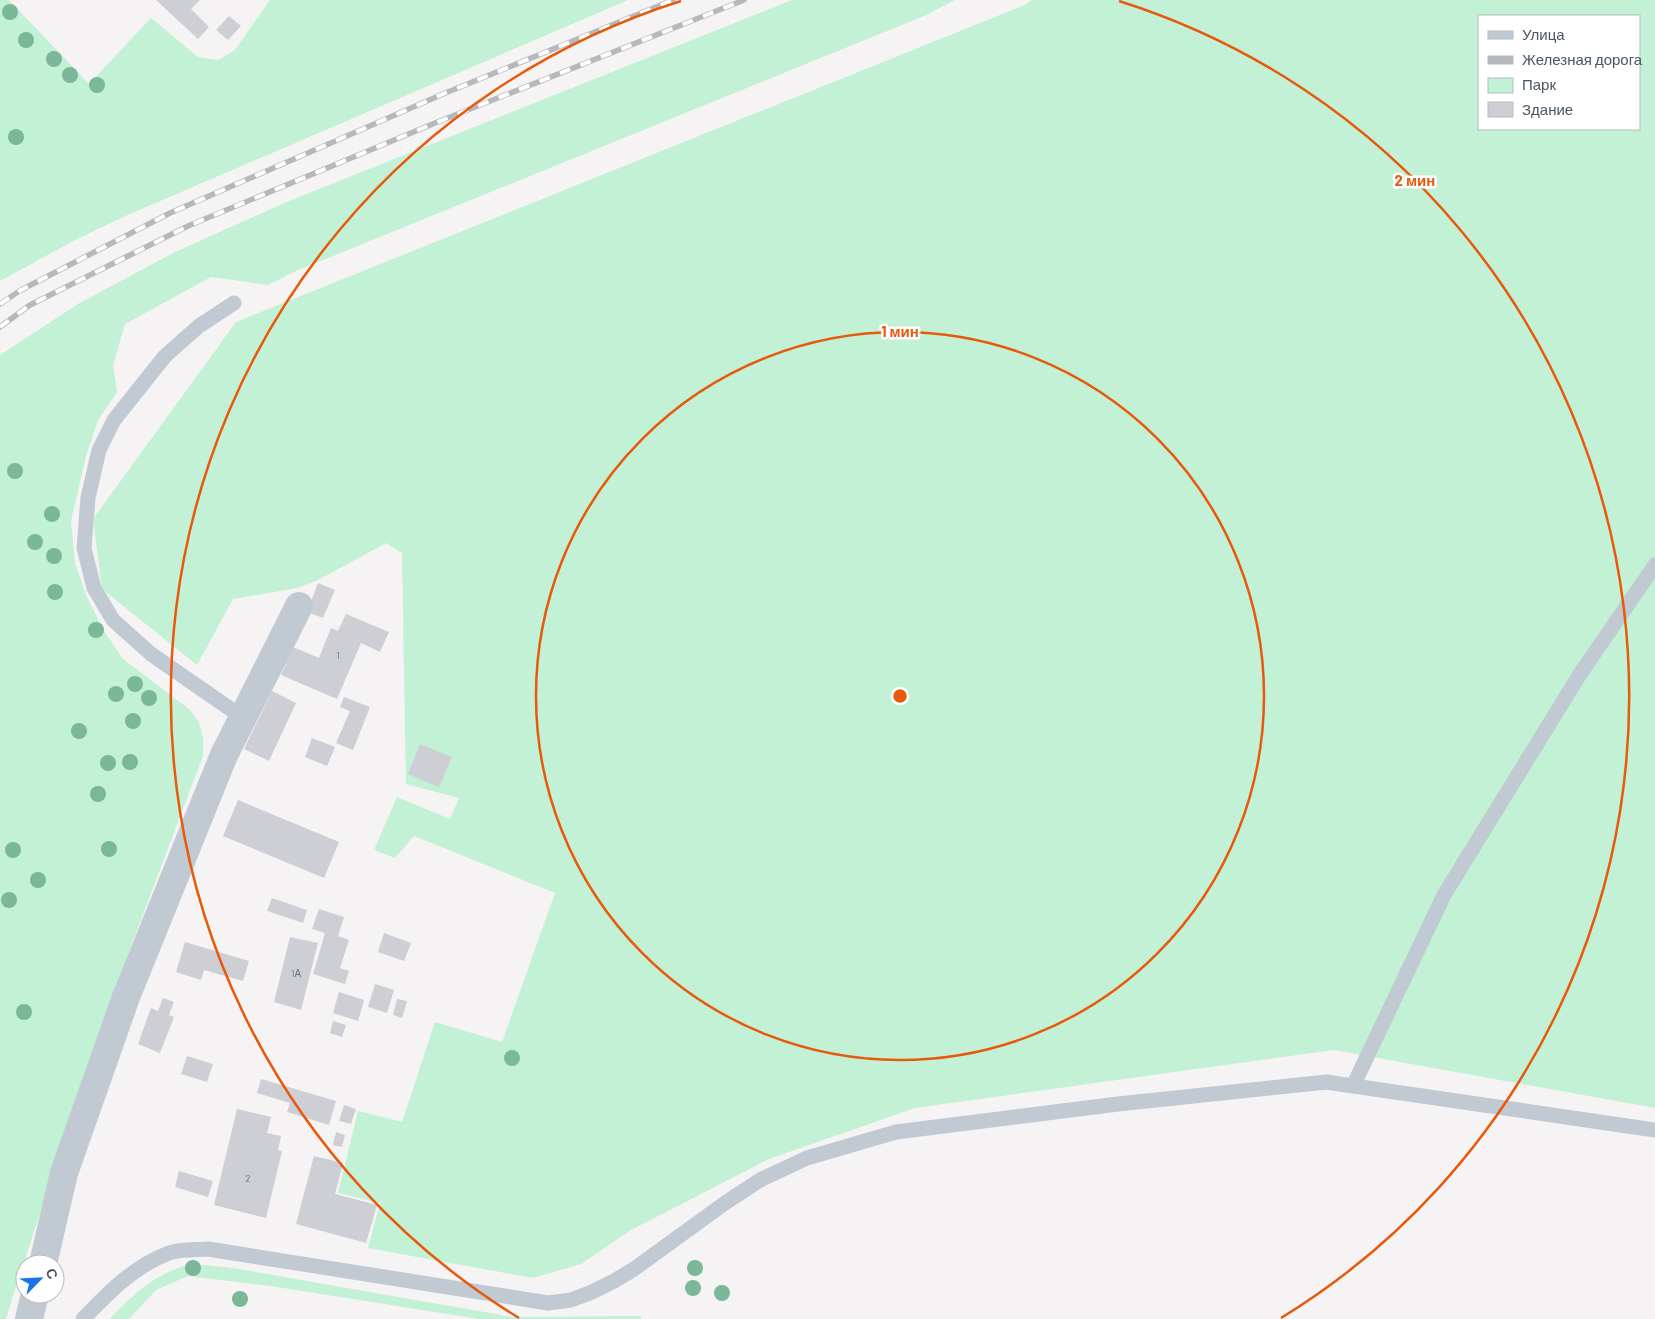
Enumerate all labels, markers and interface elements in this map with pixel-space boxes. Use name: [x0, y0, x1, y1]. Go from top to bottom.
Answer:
legend: [1478, 15, 1640, 130]
text: Улица: [1522, 25, 1565, 43]
text: Железная дорога: [1522, 50, 1643, 68]
text: Парк: [1522, 75, 1556, 93]
text: Здание: [1522, 100, 1573, 118]
text: 2 мин: [1395, 171, 1435, 189]
text: 1 мин: [881, 322, 919, 340]
house number: 1: [336, 649, 340, 661]
centre of rings: [891, 687, 909, 705]
house number: 1А: [291, 967, 301, 979]
house number: 2: [245, 1172, 251, 1184]
north arrow: [15, 1254, 65, 1304]
text: С: [43, 1265, 62, 1282]

